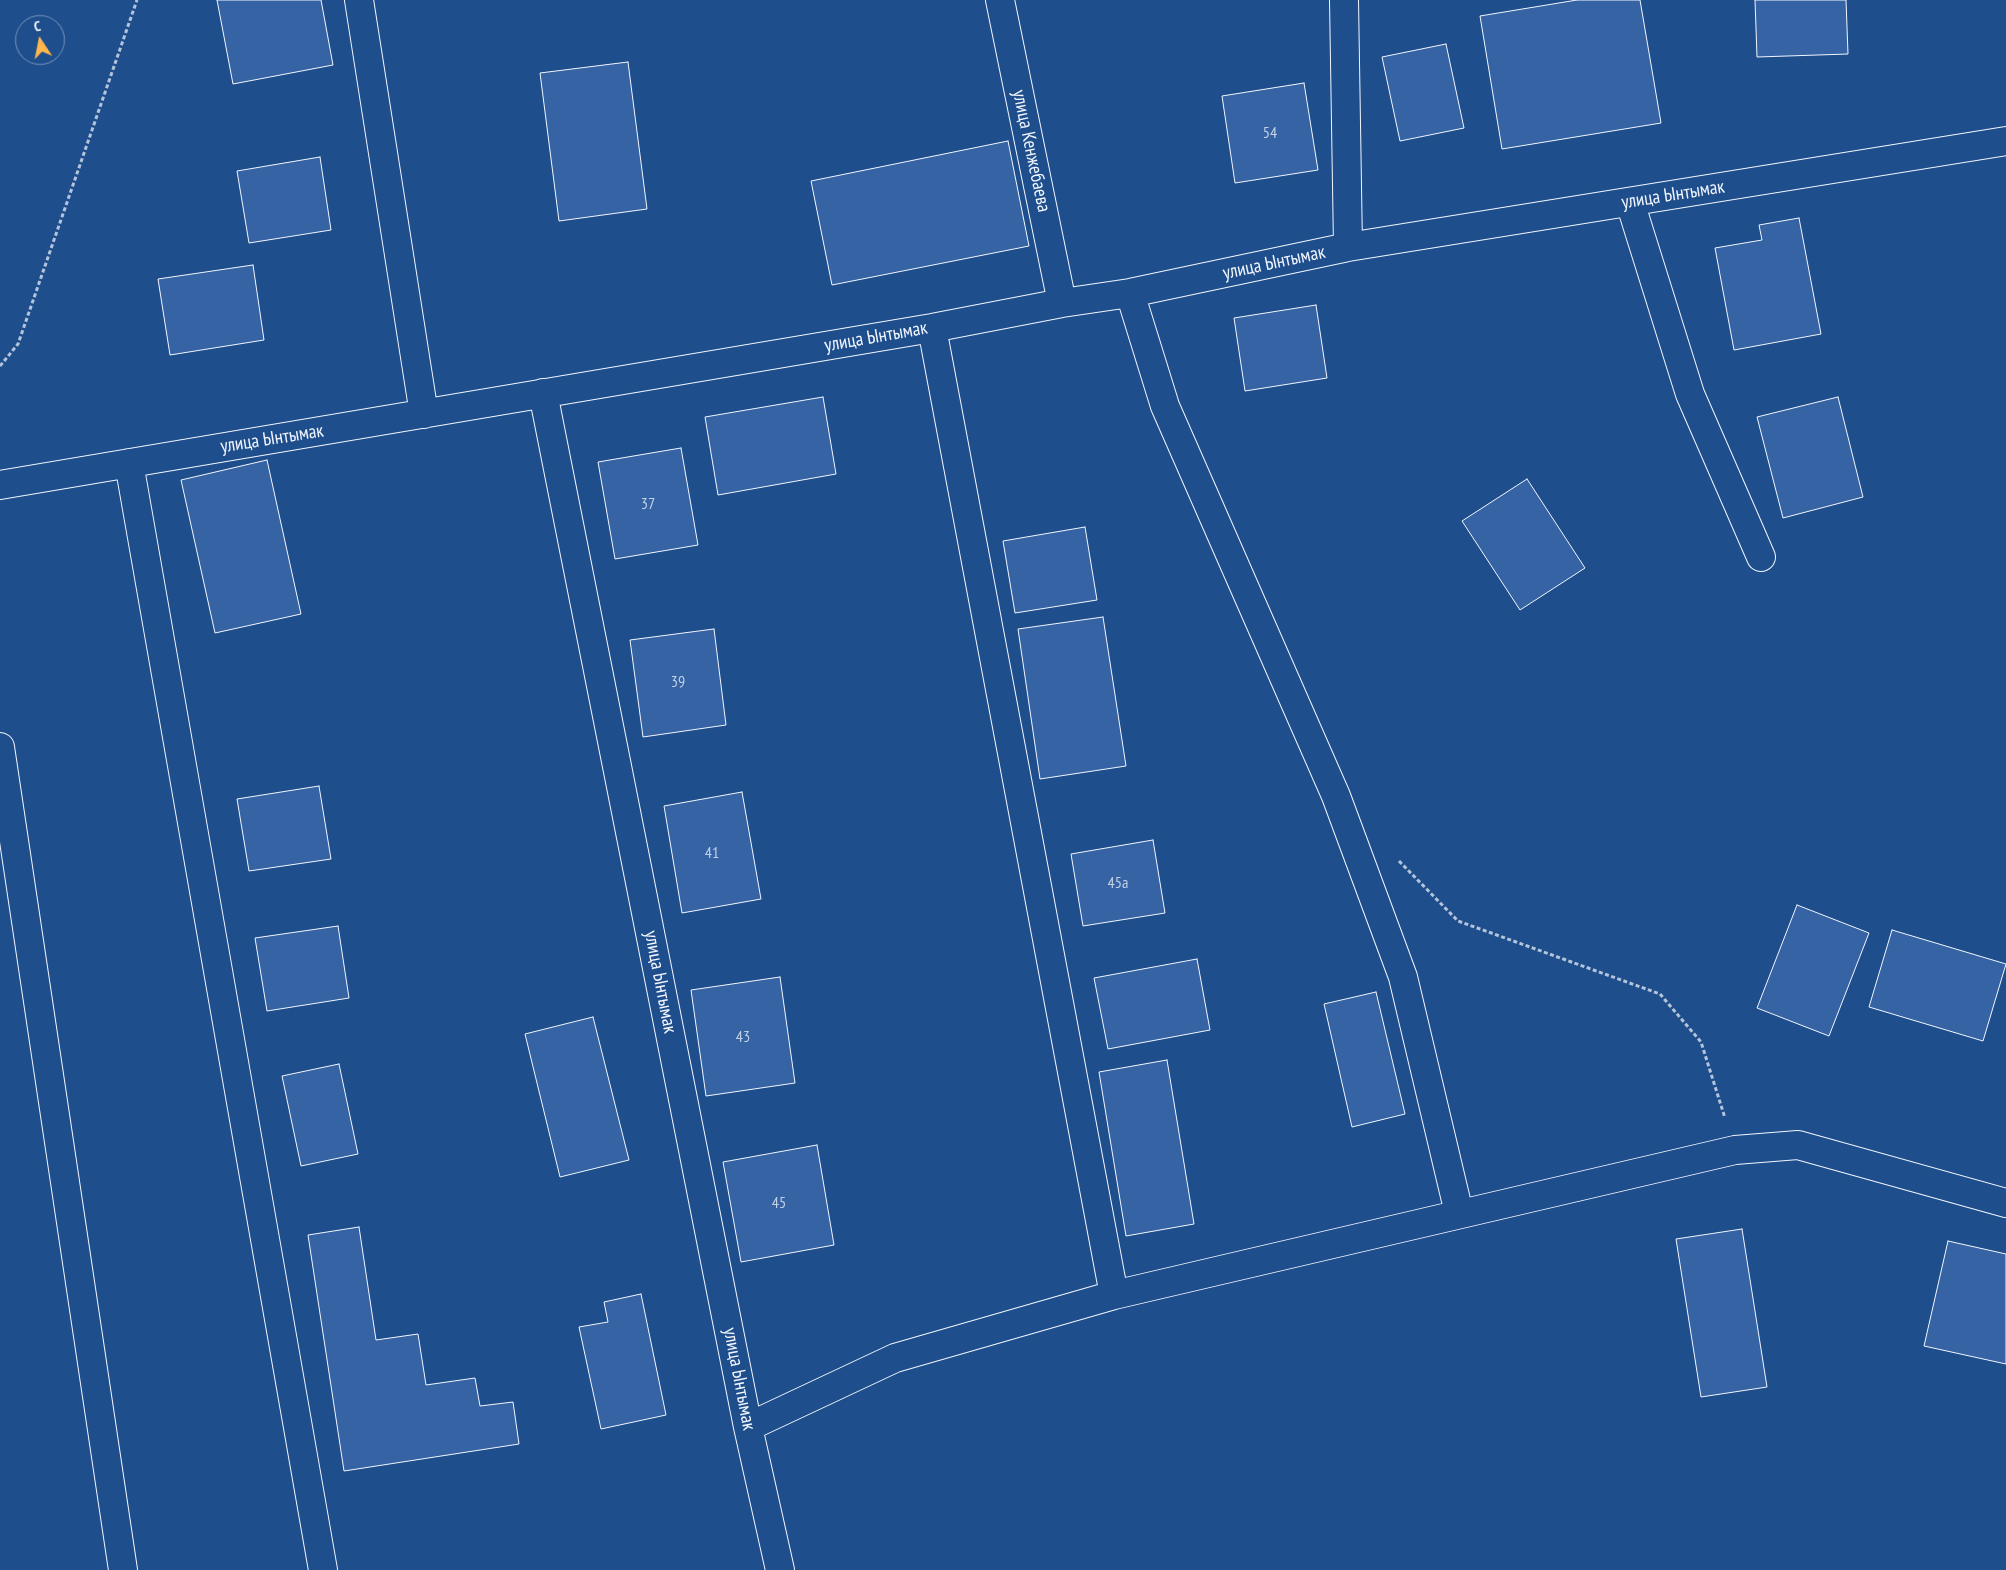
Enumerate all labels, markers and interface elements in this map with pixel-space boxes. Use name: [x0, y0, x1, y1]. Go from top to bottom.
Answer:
north arrow: [15, 15, 65, 65]
text: С: [32, 17, 42, 36]
street label: улица Кенжебаева: [1007, 88, 1055, 214]
house number: 54: [1263, 123, 1277, 143]
street label: улица Ынтымак: [1620, 176, 1726, 214]
street label: улица Ынтымак: [1221, 241, 1327, 285]
street label: улица Ынтымак: [823, 317, 929, 357]
street label: улица Ынтымак: [219, 420, 325, 458]
house number: 37: [641, 494, 655, 514]
house number: 39: [671, 672, 685, 692]
house number: 41: [705, 843, 719, 863]
house number: 45а: [1108, 873, 1128, 893]
street label: улица Ынтымак: [639, 929, 681, 1035]
house number: 43: [736, 1027, 750, 1047]
house number: 45: [772, 1193, 786, 1213]
street label: улица Ынтымак: [718, 1326, 760, 1432]

